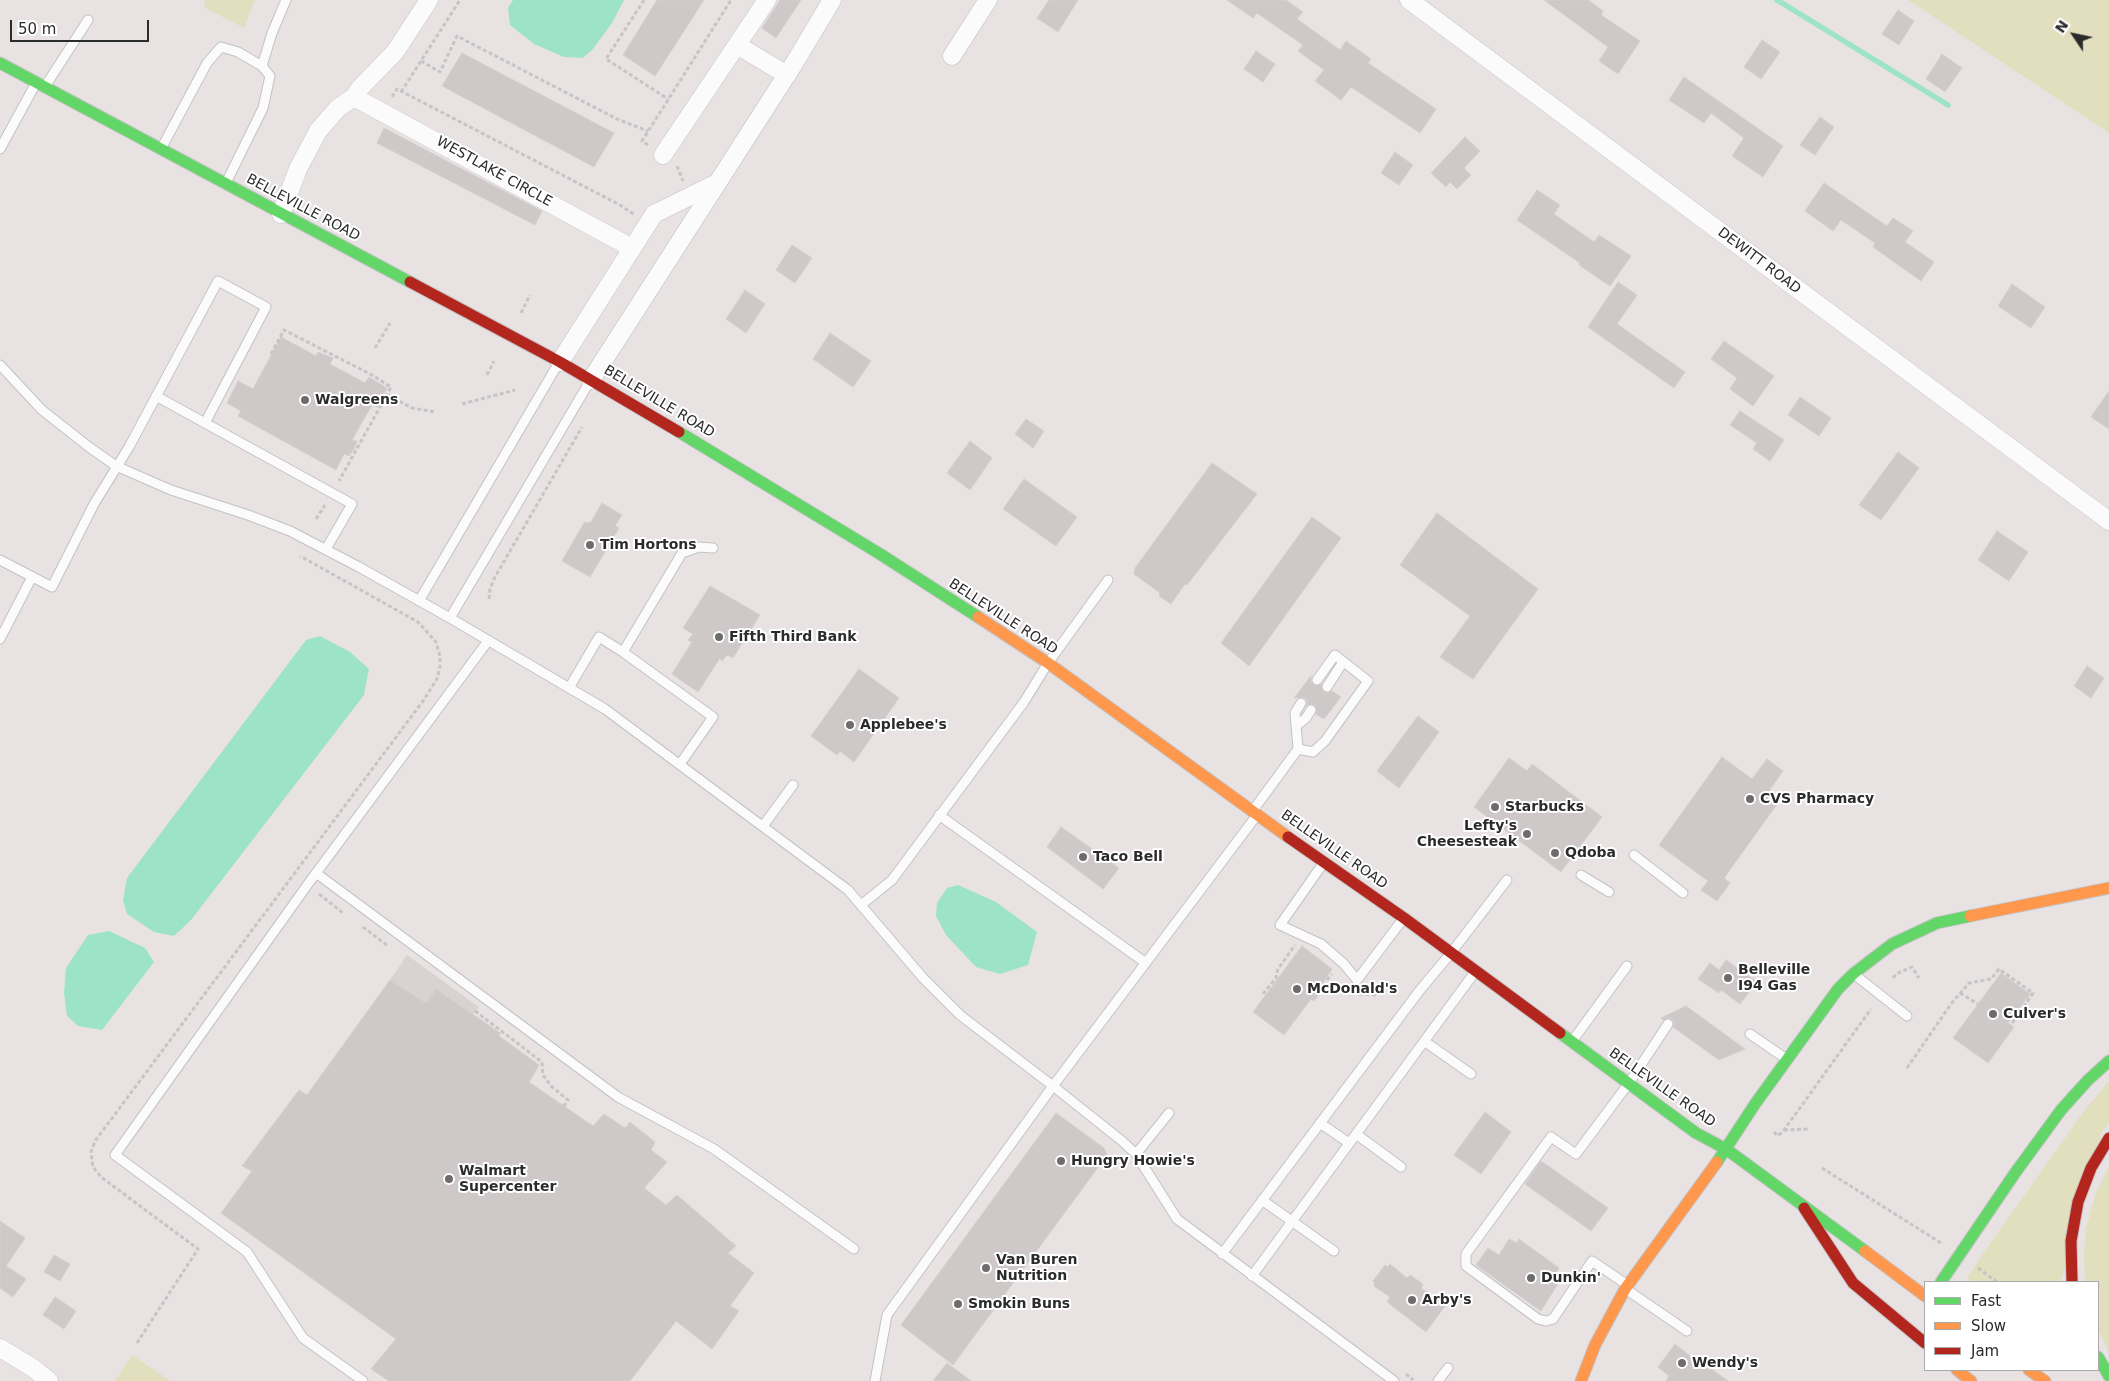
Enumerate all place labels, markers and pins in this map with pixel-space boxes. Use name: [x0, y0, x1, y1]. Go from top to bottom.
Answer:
place label: Walgreens: [315, 392, 398, 408]
marker: Walgreens: [299, 394, 311, 406]
place label: Tim Hortons: [600, 537, 697, 553]
marker: Tim Hortons: [584, 539, 596, 551]
place label: Fifth Third Bank: [729, 629, 856, 645]
marker: Fifth Third Bank: [713, 631, 725, 643]
place label: Applebee's: [860, 717, 947, 733]
marker: Applebee's: [844, 719, 856, 731]
place label: CVS Pharmacy: [1760, 791, 1874, 807]
marker: CVS Pharmacy: [1744, 793, 1756, 805]
place label: Starbucks: [1505, 799, 1584, 815]
marker: Starbucks: [1489, 801, 1501, 813]
place label: Lefty's Cheesesteak: [1417, 818, 1517, 850]
marker: Lefty's Cheesesteak: [1521, 828, 1533, 840]
place label: Qdoba: [1565, 845, 1616, 861]
marker: Qdoba: [1549, 847, 1561, 859]
place label: Taco Bell: [1093, 849, 1163, 865]
marker: Taco Bell: [1077, 851, 1089, 863]
place label: Belleville I94 Gas: [1738, 962, 1810, 994]
marker: Belleville I94 Gas: [1722, 972, 1734, 984]
place label: McDonald's: [1307, 981, 1397, 997]
marker: McDonald's: [1291, 983, 1303, 995]
place label: Culver's: [2003, 1006, 2066, 1022]
marker: Culver's: [1987, 1008, 1999, 1020]
place label: Hungry Howie's: [1071, 1153, 1195, 1169]
marker: Hungry Howie's: [1055, 1155, 1067, 1167]
place label: Walmart Supercenter: [459, 1163, 556, 1196]
marker: Walmart Supercenter: [443, 1173, 455, 1185]
place label: Van Buren Nutrition: [996, 1252, 1077, 1284]
marker: Van Buren Nutrition: [980, 1262, 992, 1274]
place label: Dunkin': [1541, 1270, 1601, 1286]
marker: Dunkin': [1525, 1272, 1537, 1284]
place label: Arby's: [1422, 1292, 1472, 1308]
marker: Arby's: [1406, 1294, 1418, 1306]
place label: Smokin Buns: [968, 1296, 1070, 1312]
marker: Smokin Buns: [952, 1298, 964, 1310]
place label: Wendy's: [1692, 1355, 1758, 1371]
marker: Wendy's: [1676, 1357, 1688, 1369]

